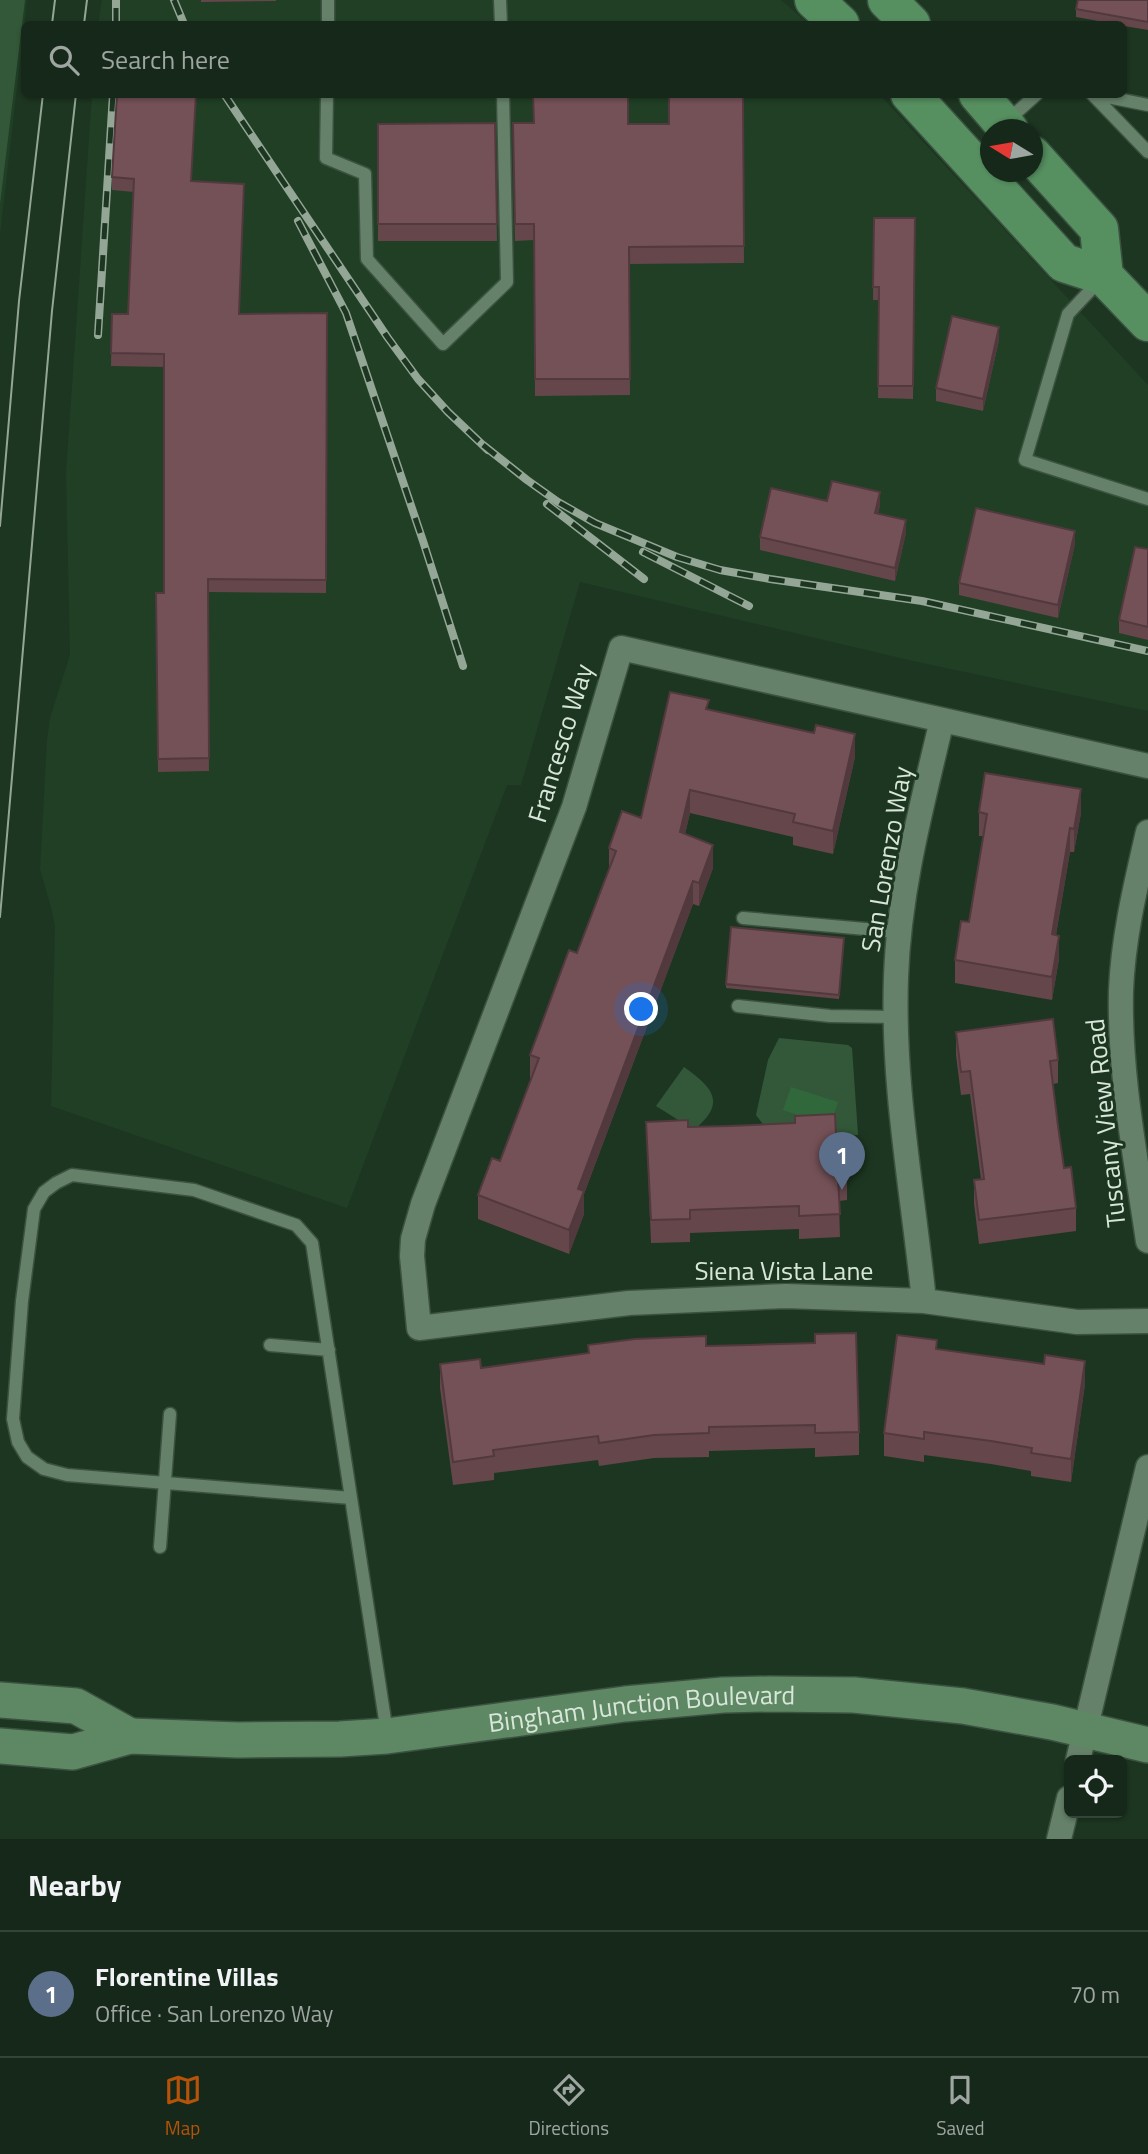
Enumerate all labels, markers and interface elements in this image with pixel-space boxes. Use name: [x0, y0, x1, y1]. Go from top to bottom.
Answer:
search box: [21, 21, 1127, 98]
text: Search here: [101, 40, 230, 79]
icon: search: [45, 41, 83, 79]
north arrow: [980, 119, 1043, 182]
street label: Francesco Way: [517, 659, 603, 827]
street label: San Lorenzo Way: [850, 763, 922, 955]
your location: [624, 992, 658, 1026]
street label: Tuscany View Road: [1075, 1017, 1135, 1229]
pin: 1: [819, 1132, 865, 1190]
street label: Siena Vista Lane: [695, 1251, 873, 1290]
street label: Bingham Junction Boulevard: [485, 1674, 795, 1742]
map controls: [1064, 1755, 1127, 1818]
button: locate: [1064, 1755, 1127, 1818]
text: Nearby: [28, 1862, 121, 1908]
text: Florentine Villas: [95, 1957, 278, 1996]
text: 1: [45, 1977, 57, 2012]
text: 70 m: [1070, 1977, 1120, 2012]
text: Office · San Lorenzo Way: [95, 1996, 333, 2031]
tab: Map: [164, 2071, 202, 2142]
tab: Directions: [529, 2071, 609, 2142]
tab: Saved: [936, 2071, 984, 2142]

